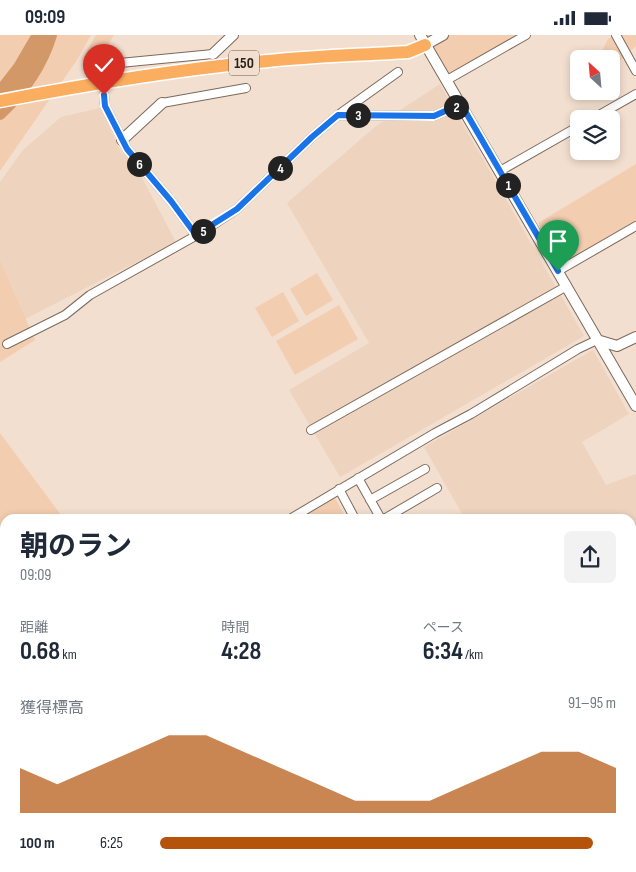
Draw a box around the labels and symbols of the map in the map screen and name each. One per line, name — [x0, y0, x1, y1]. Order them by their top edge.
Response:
pin — [83, 44, 125, 95]
road number: 150 — [229, 50, 259, 75]
north arrow — [570, 50, 620, 100]
pin: 2 — [444, 95, 468, 119]
pin: 3 — [346, 103, 370, 127]
pin: 6 — [126, 151, 152, 177]
pin: 4 — [268, 155, 292, 181]
pin: 1 — [496, 173, 520, 197]
pin: 5 — [190, 219, 216, 243]
pin — [537, 220, 579, 271]

